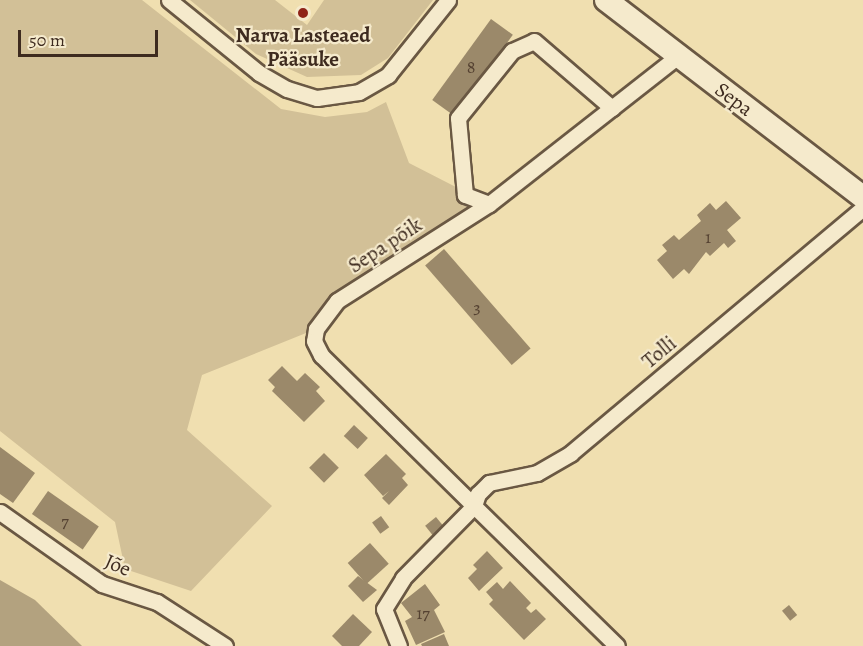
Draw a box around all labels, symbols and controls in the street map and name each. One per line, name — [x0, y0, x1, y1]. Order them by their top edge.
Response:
marker: Narva Lasteaed Pääsuke — [296, 6, 310, 20]
scale bar — [21, 18, 160, 56]
place label: Narva Lasteaed Pääsuke — [236, 22, 370, 72]
text: 50 m — [29, 28, 65, 52]
house number: 8 — [467, 56, 475, 78]
street label: Sepa — [710, 77, 758, 121]
street label: Sepa põik — [343, 212, 427, 278]
house number: 1 — [705, 226, 711, 248]
house number: 3 — [473, 296, 481, 318]
street label: Tolli — [637, 331, 681, 373]
house number: 7 — [61, 510, 69, 532]
street label: Jõe — [101, 548, 135, 582]
house number: 17 — [416, 602, 430, 624]

